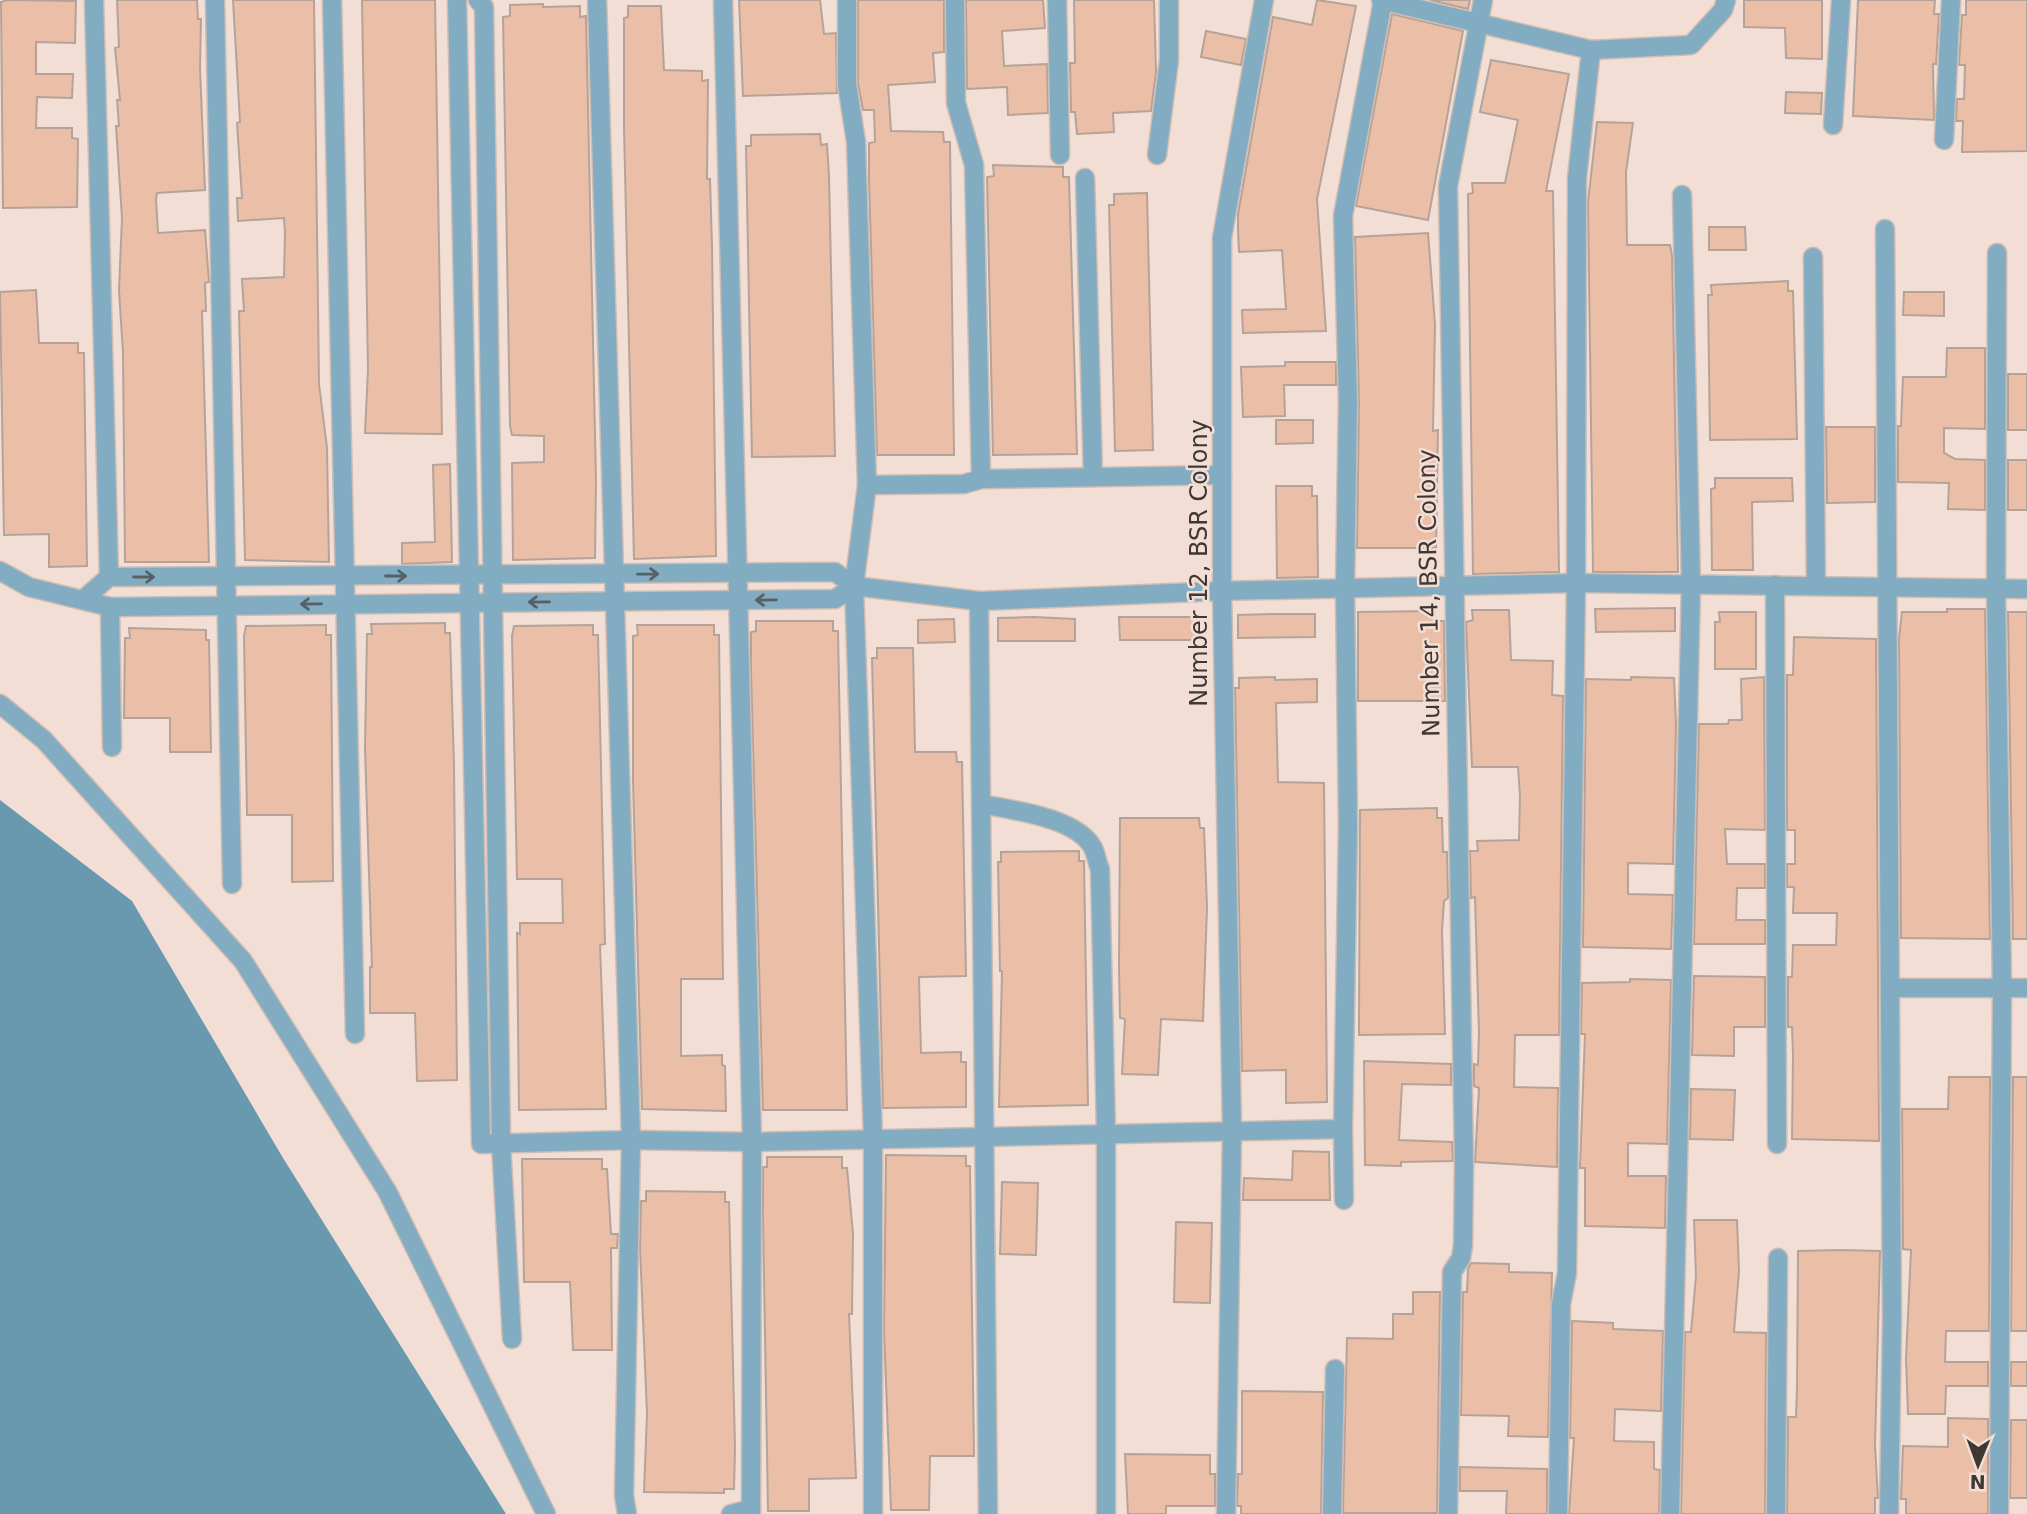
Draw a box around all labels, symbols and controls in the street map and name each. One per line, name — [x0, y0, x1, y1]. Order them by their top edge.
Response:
street label: Number 12, BSR Colony — [1185, 419, 1213, 707]
street label: Number 14, BSR Colony — [1412, 449, 1446, 737]
one-way arrow — [636, 567, 659, 580]
one-way arrow — [384, 569, 407, 583]
one-way arrow — [132, 570, 155, 584]
one-way arrow — [755, 594, 778, 607]
one-way arrow — [528, 595, 551, 608]
one-way arrow — [300, 597, 323, 611]
north arrow — [1943, 1430, 2013, 1500]
text: N — [1970, 1471, 1986, 1493]

